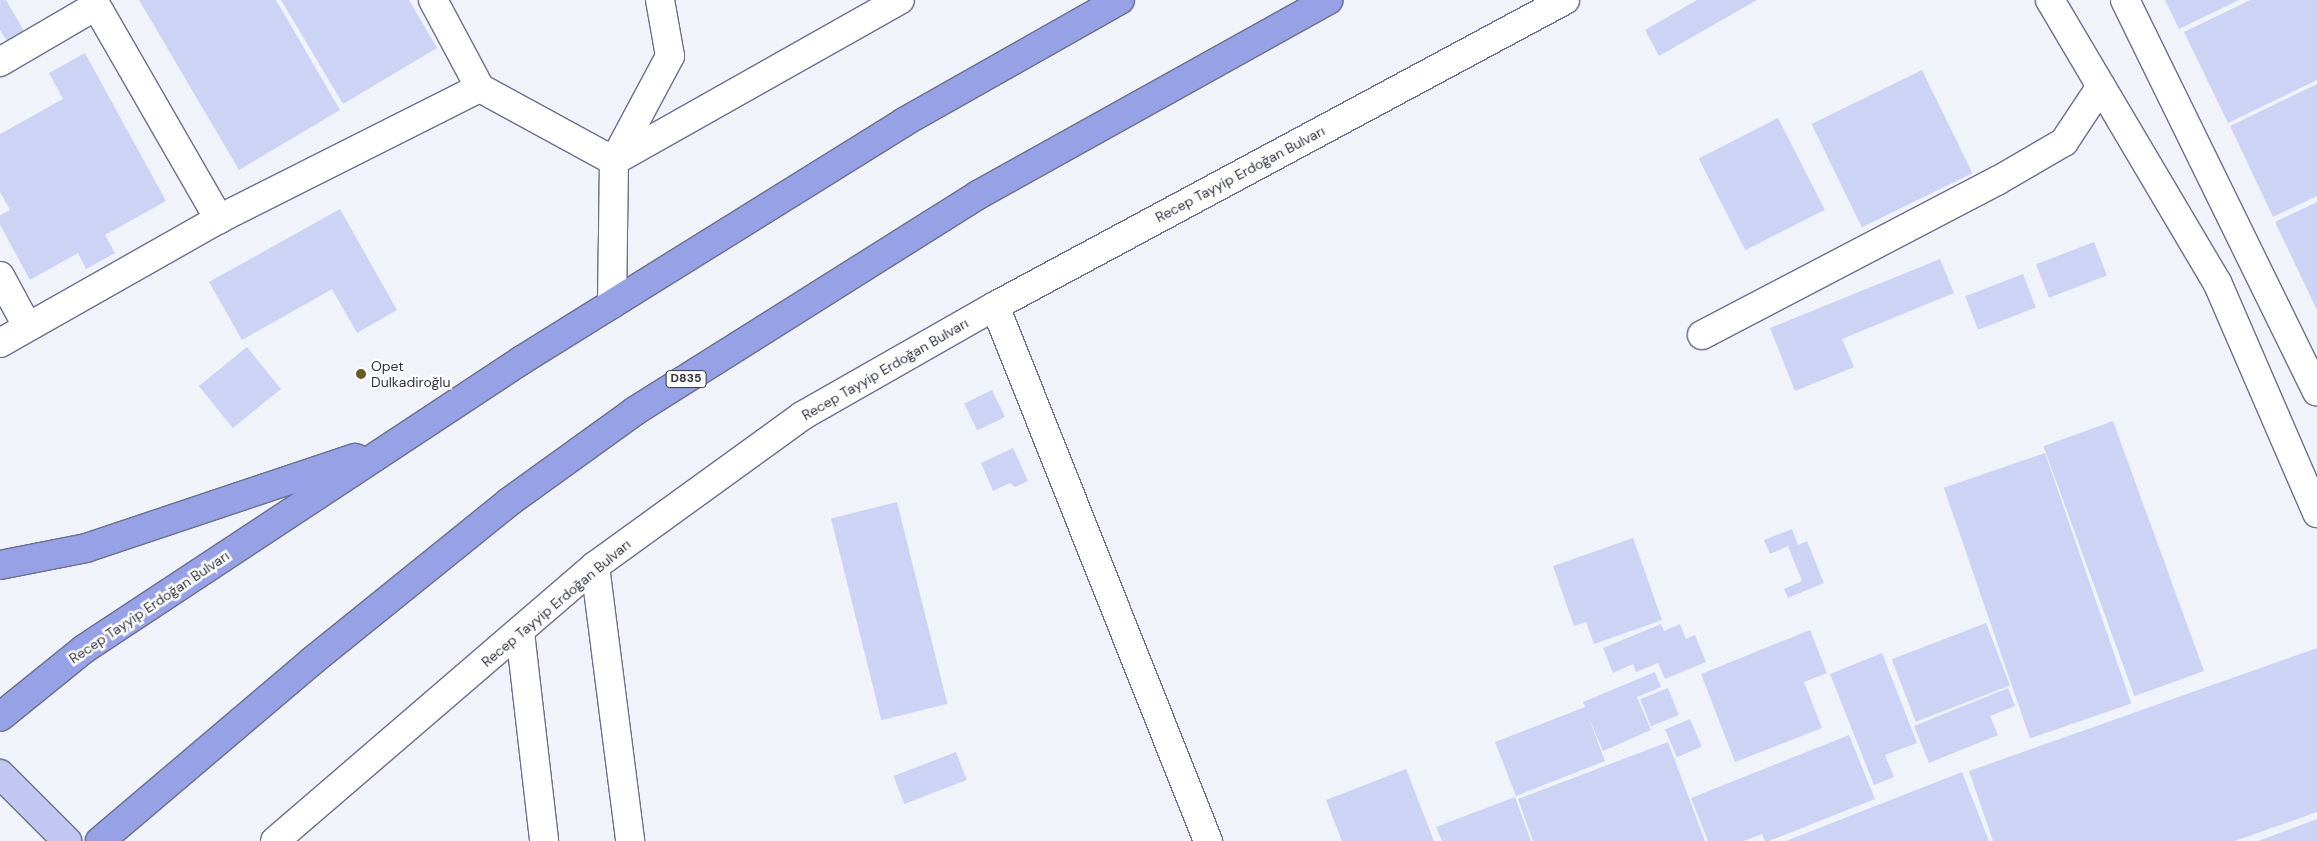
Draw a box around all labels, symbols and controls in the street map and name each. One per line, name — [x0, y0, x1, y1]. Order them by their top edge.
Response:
street label: Recep Tayyip Erdoğan Bulvarı — [1153, 122, 1327, 226]
street label: Recep Tayyip Erdoğan Bulvarı — [799, 314, 971, 424]
place label: Opet Dulkadiroğlu — [371, 358, 450, 391]
marker: Opet Dulkadiroğlu — [355, 368, 367, 380]
road number: D835 — [665, 369, 707, 388]
street label: Recep Tayyip Erdoğan Bulvarı — [478, 536, 634, 670]
street label: Recep Tayyip Erdoğan Bulvarı — [66, 547, 232, 667]

